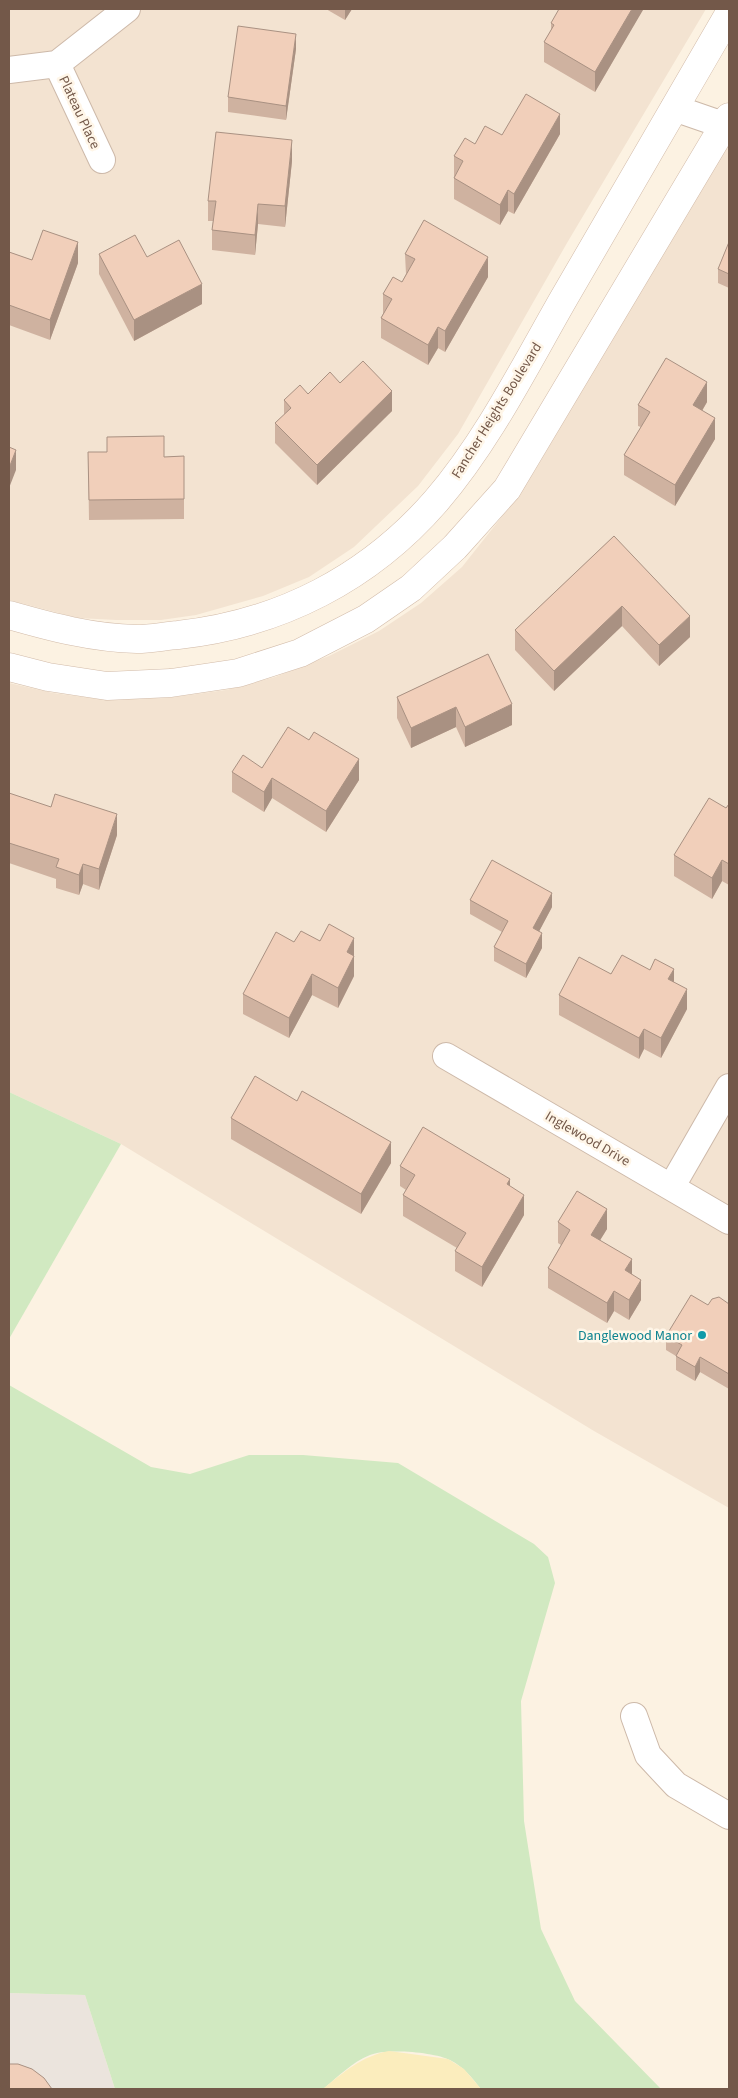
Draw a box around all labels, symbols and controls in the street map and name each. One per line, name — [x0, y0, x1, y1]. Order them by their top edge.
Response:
street label: Plateau Place — [53, 73, 105, 152]
street label: Fancher Heights Boulevard — [447, 339, 547, 482]
street label: Inglewood Drive — [541, 1106, 634, 1171]
place label: Danglewood Manor — [578, 1326, 692, 1346]
marker: Danglewood Manor — [696, 1329, 708, 1341]

